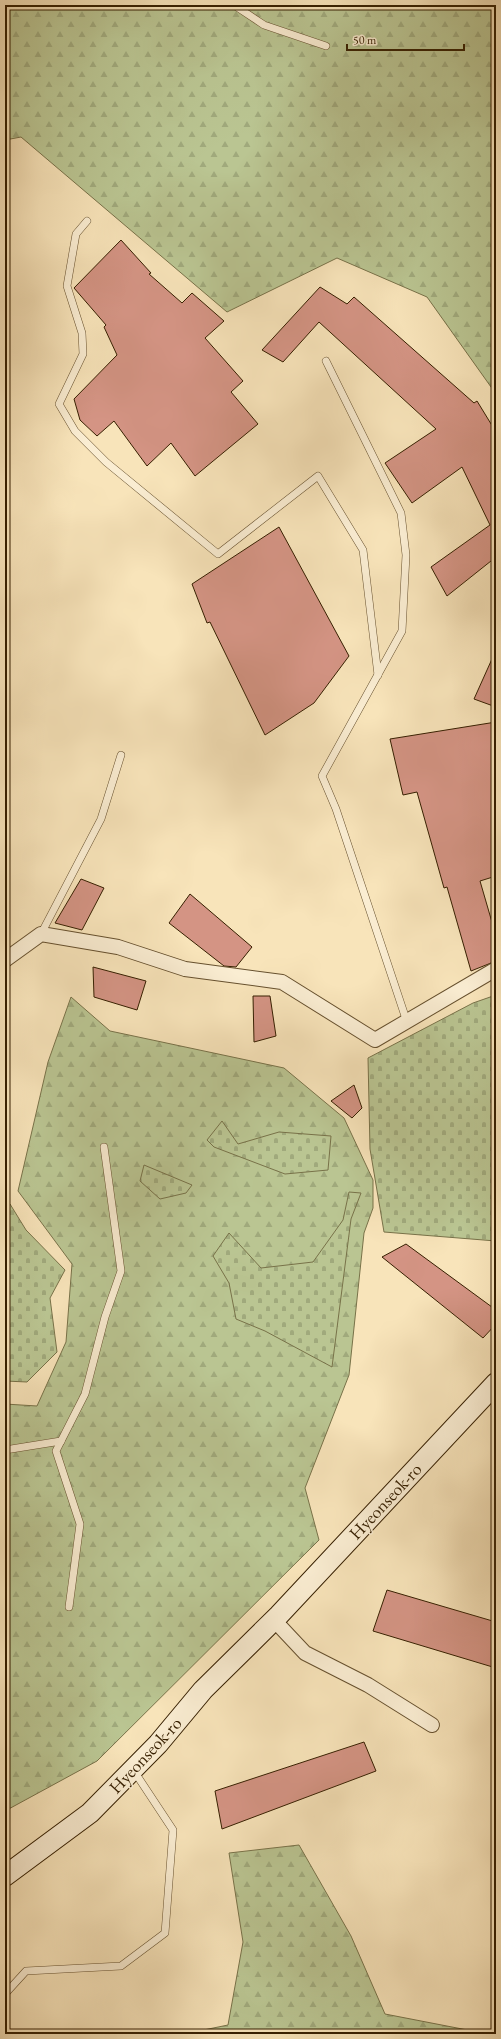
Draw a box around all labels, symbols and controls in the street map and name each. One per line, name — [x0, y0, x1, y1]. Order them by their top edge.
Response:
scale bar — [347, 26, 464, 52]
text: 50 m — [353, 32, 377, 48]
street label: Hyeonseok-ro — [344, 1458, 426, 1544]
street label: Hyeonseok-ro — [104, 1712, 186, 1798]

